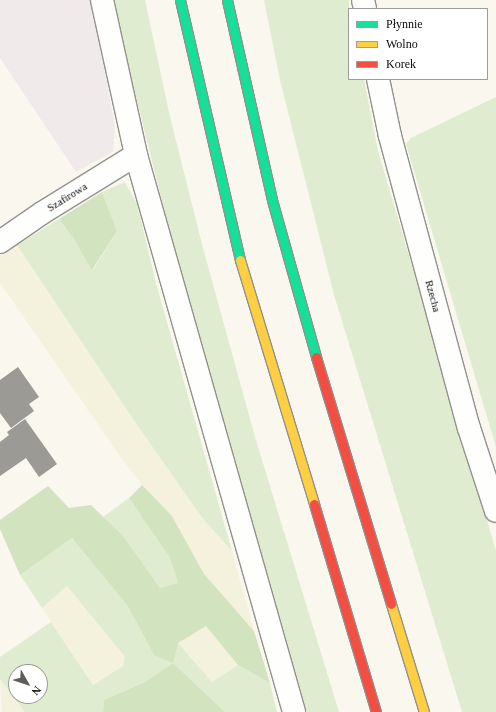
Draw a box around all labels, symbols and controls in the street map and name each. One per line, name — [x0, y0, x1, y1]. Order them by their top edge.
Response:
legend — [348, 8, 488, 80]
text: Płynnie — [386, 17, 423, 31]
text: Wolno — [386, 37, 418, 51]
text: Korek — [386, 57, 416, 71]
street label: Szafirowa — [45, 180, 89, 214]
street label: Rzecha — [422, 279, 444, 313]
north arrow — [8, 664, 48, 704]
text: N — [29, 684, 44, 698]

